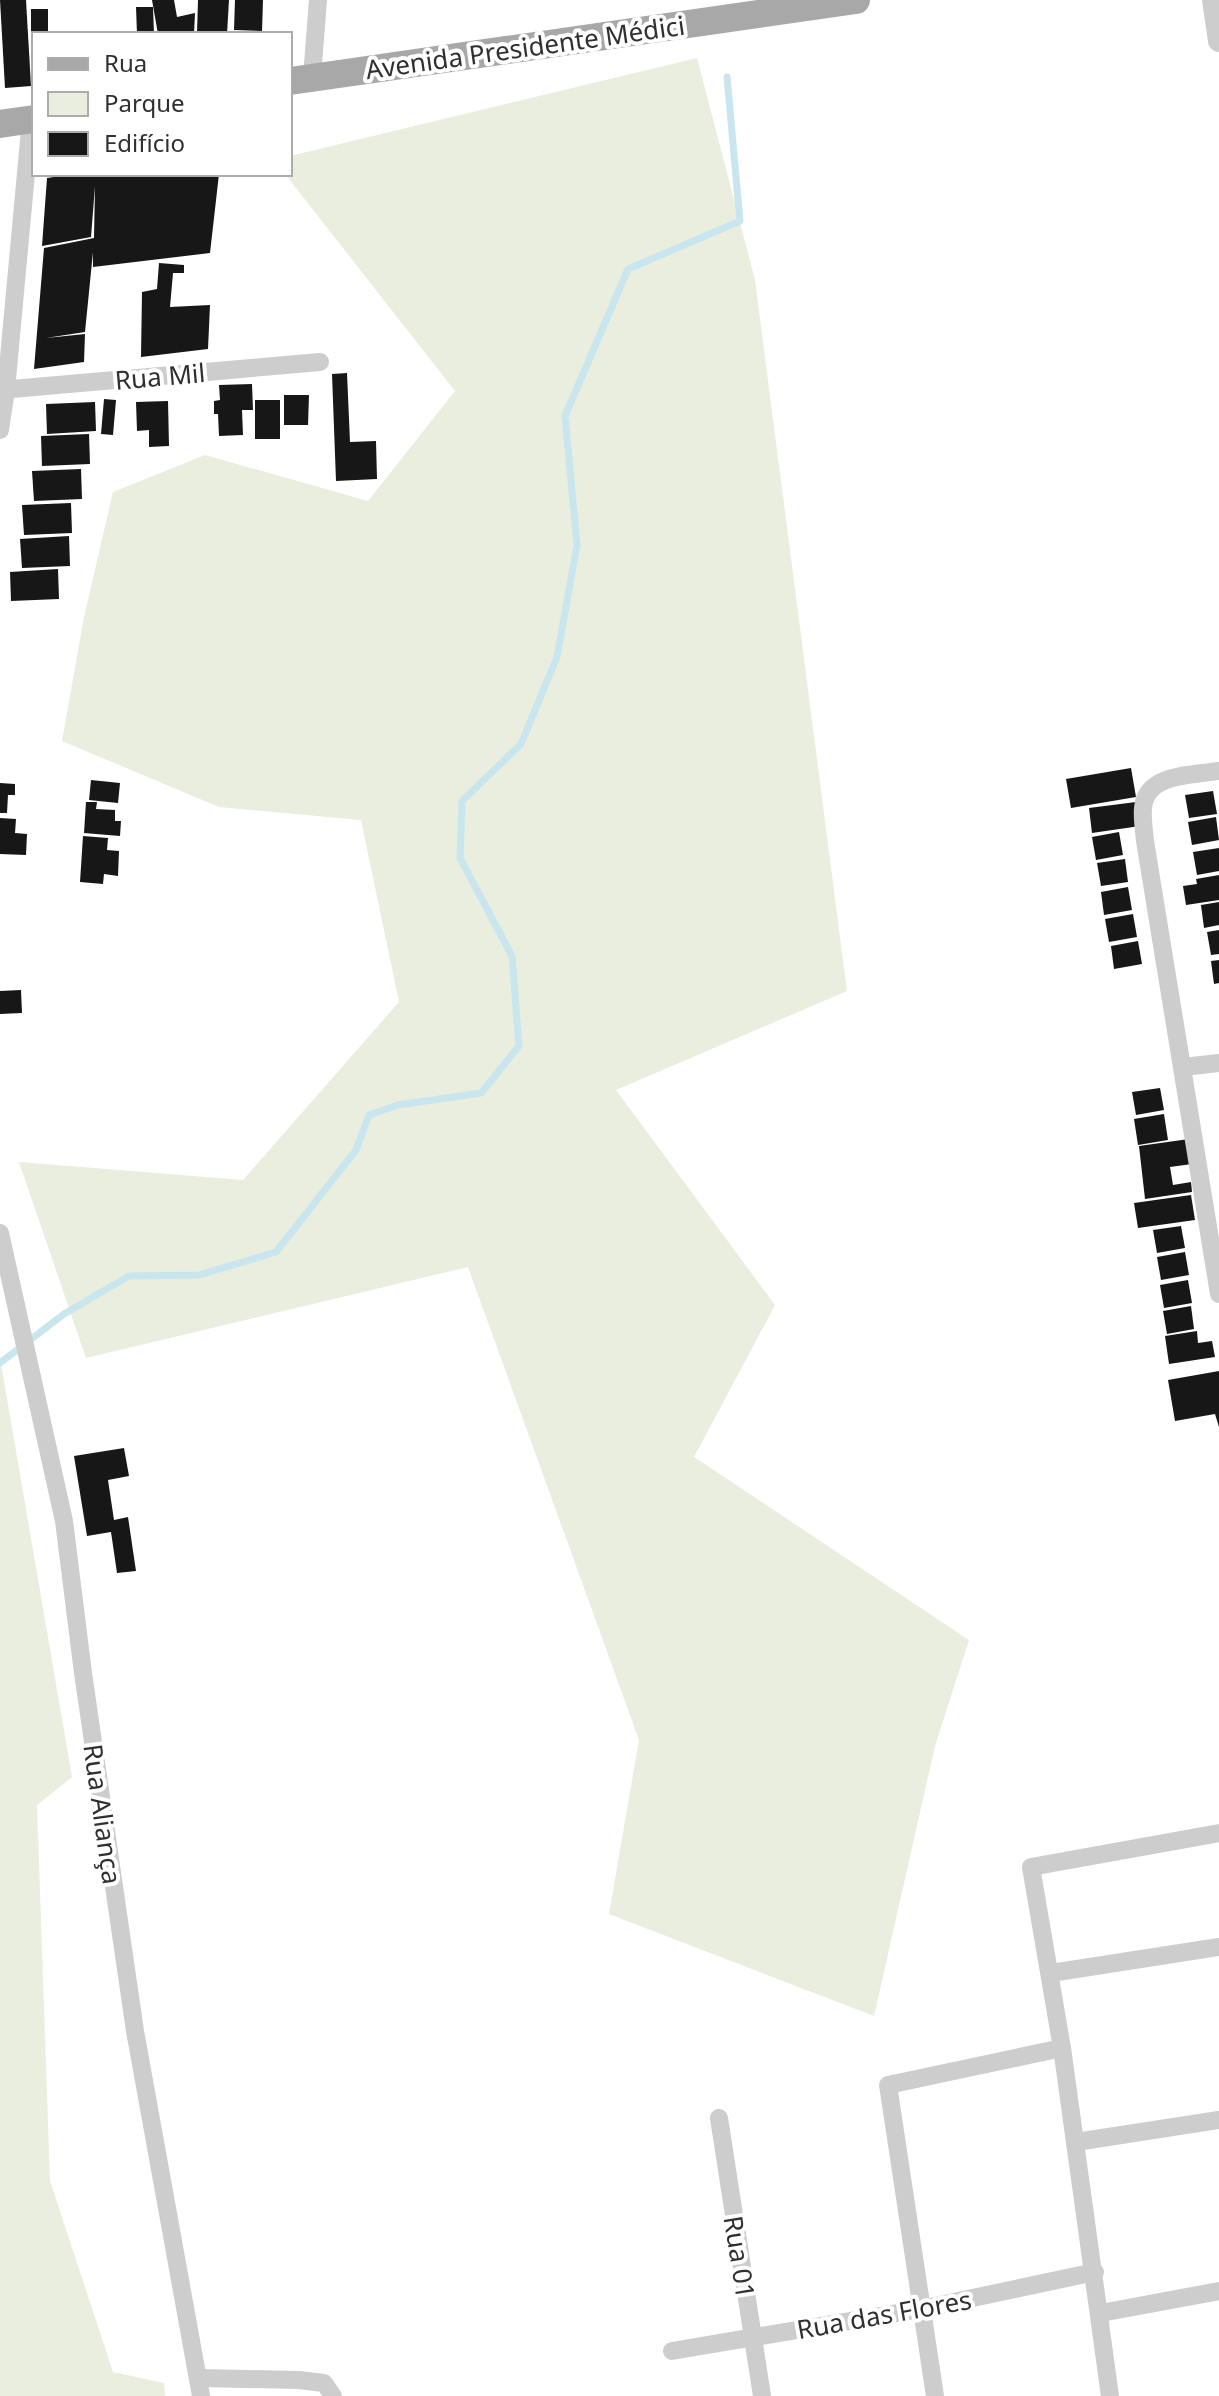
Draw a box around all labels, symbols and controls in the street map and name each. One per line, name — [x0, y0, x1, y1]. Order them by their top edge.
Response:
street label: Avenida Presidente Médici — [363, 7, 687, 87]
legend — [32, 32, 292, 176]
text: Rua — [104, 46, 147, 79]
text: Parque — [104, 86, 185, 119]
text: Edifício — [104, 126, 185, 159]
street label: Rua Mil — [113, 354, 207, 398]
street label: Rua Aliança — [75, 1742, 131, 1886]
street label: Rua 01 — [716, 2213, 764, 2301]
street label: Rua das Flores — [794, 2281, 974, 2347]

